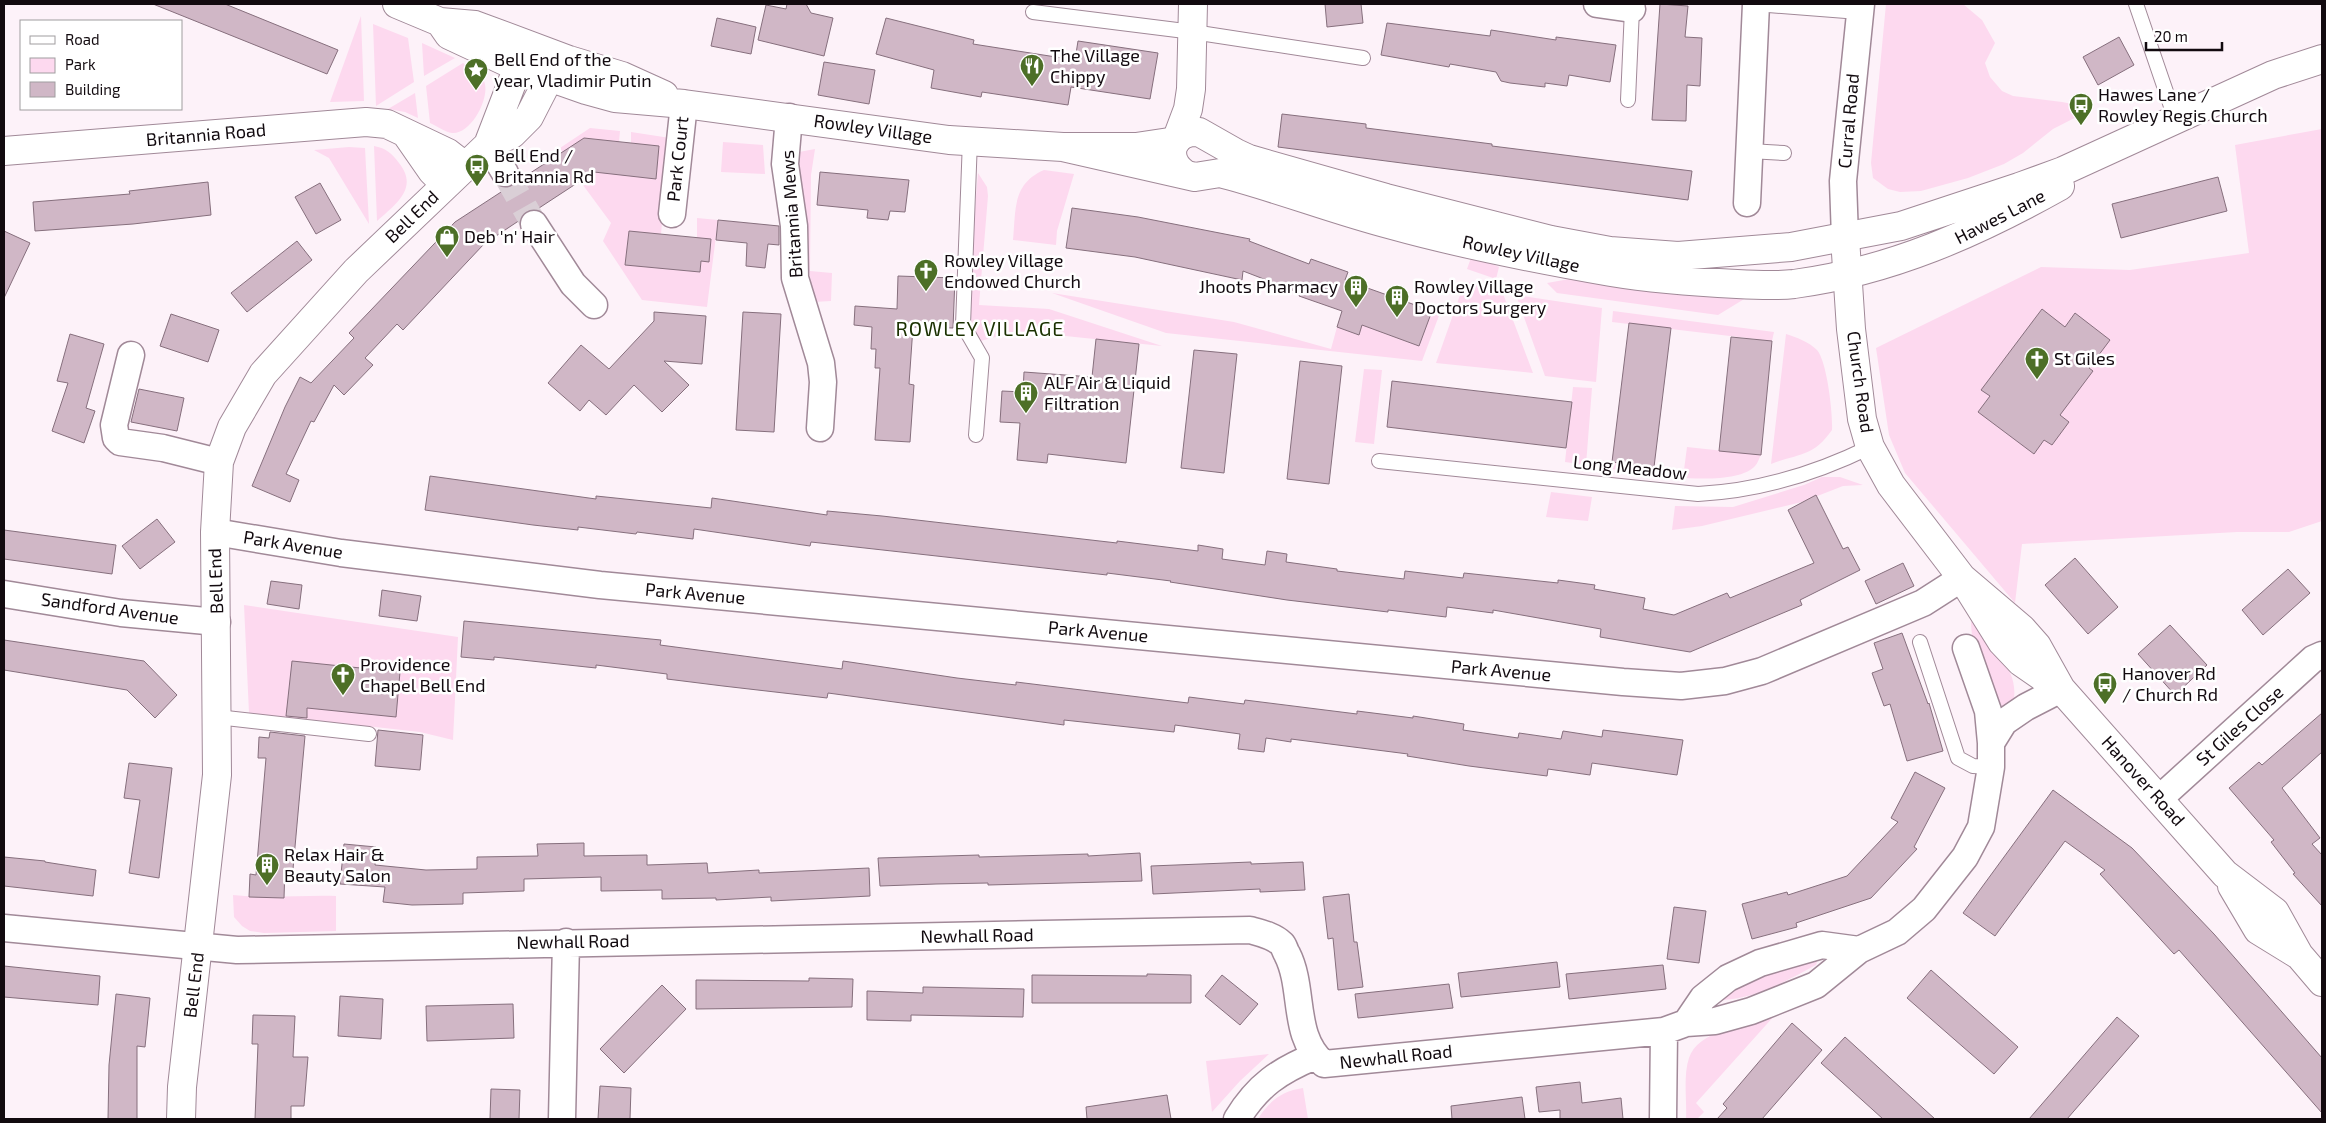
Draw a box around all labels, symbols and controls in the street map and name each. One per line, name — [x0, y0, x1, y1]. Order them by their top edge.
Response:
legend — [20, 20, 182, 110]
scale bar — [2146, 20, 2222, 52]
text: 20 m — [2154, 27, 2188, 45]
text: Road — [65, 30, 100, 48]
place label: The Village Chippy — [1050, 44, 1140, 87]
place label: Bell End of the year, Vladimir Putin — [494, 48, 652, 91]
restaurant icon: The Village Chippy — [1019, 53, 1045, 87]
text: Park — [65, 55, 96, 73]
place icon: Bell End of the year, Vladimir Putin — [463, 57, 489, 91]
street label: Curral Road — [1833, 73, 1863, 169]
text: Building — [65, 80, 121, 98]
place label: Hawes Lane / Rowley Regis Church — [2098, 83, 2268, 126]
bus stop icon: Hawes Lane / Rowley Regis Church — [2068, 92, 2094, 126]
street label: Rowley Village — [813, 109, 934, 147]
street label: Park Court — [662, 115, 692, 203]
street label: Britannia Road — [145, 118, 267, 150]
place label: Bell End / Britannia Rd — [494, 144, 594, 187]
street label: Britannia Mews — [776, 149, 806, 279]
bus stop icon: Bell End / Britannia Rd — [464, 153, 490, 187]
street label: Hawes Lane — [1951, 184, 2049, 248]
street label: Bell End — [380, 185, 443, 247]
shop icon: Deb 'n' Hair — [434, 224, 460, 258]
place label: Deb 'n' Hair — [464, 225, 555, 247]
street label: Rowley Village — [1461, 230, 1582, 276]
place label: Rowley Village Endowed Church — [944, 249, 1081, 292]
church icon: Rowley Village Endowed Church — [913, 258, 939, 292]
building icon: Jhoots Pharmacy — [1343, 274, 1369, 308]
place label: Jhoots Pharmacy — [1199, 275, 1338, 297]
place label: Rowley Village Doctors Surgery — [1414, 275, 1547, 318]
building icon: Rowley Village Doctors Surgery — [1384, 284, 1410, 318]
district label: ROWLEY VILLAGE — [895, 316, 1065, 340]
street label: Church Road — [1843, 329, 1879, 434]
church icon: St Giles — [2024, 346, 2050, 380]
place label: St Giles — [2054, 347, 2115, 369]
place label: ALF Air & Liquid Filtration — [1044, 371, 1171, 414]
building icon: ALF Air & Liquid Filtration — [1013, 380, 1039, 414]
street label: Long Meadow — [1572, 450, 1688, 484]
street label: Park Avenue — [242, 525, 345, 563]
street label: Bell End — [203, 548, 227, 614]
street label: Park Avenue — [644, 578, 746, 608]
street label: Sandford Avenue — [40, 587, 180, 629]
street label: Park Avenue — [1047, 616, 1149, 646]
place label: Providence Chapel Bell End — [360, 653, 486, 696]
street label: Park Avenue — [1450, 655, 1552, 685]
church icon: Providence Chapel Bell End — [330, 662, 356, 696]
place label: Hanover Rd / Church Rd — [2122, 662, 2218, 705]
bus stop icon: Hanover Rd / Church Rd — [2092, 671, 2118, 705]
street label: St Giles Close — [2191, 680, 2287, 770]
street label: Hanover Road — [2097, 731, 2190, 830]
place label: Relax Hair & Beauty Salon — [284, 843, 391, 886]
building icon: Relax Hair & Beauty Salon — [254, 852, 280, 886]
street label: Newhall Road — [920, 923, 1034, 947]
street label: Newhall Road — [516, 929, 630, 953]
street label: Bell End — [178, 951, 208, 1019]
street label: Newhall Road — [1338, 1039, 1453, 1073]

